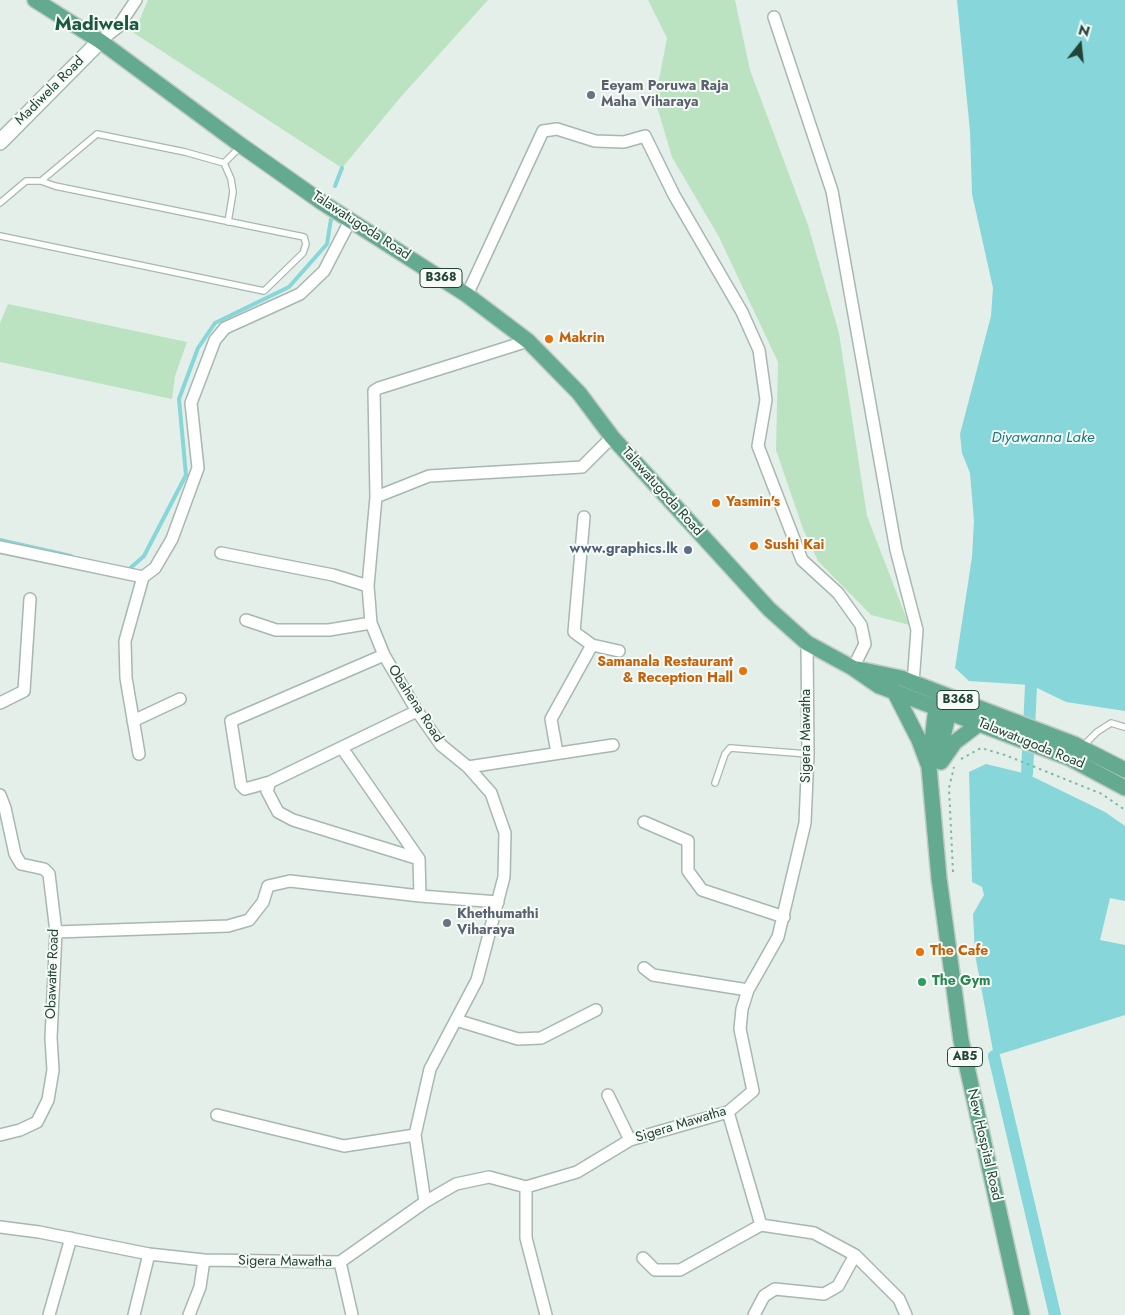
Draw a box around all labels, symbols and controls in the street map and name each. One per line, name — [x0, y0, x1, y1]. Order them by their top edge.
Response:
district label: Madiwela — [55, 14, 139, 36]
text: N — [1076, 19, 1092, 42]
north arrow — [1055, 20, 1105, 70]
street label: Madiwela Road — [12, 53, 88, 129]
place label: Eeyam Poruwa Raja Maha Viharaya — [601, 79, 728, 111]
marker: Eeyam Poruwa Raja Maha Viharaya — [585, 89, 597, 101]
street label: Talawatugoda Road — [309, 188, 413, 264]
road number: B368 — [420, 268, 462, 288]
place label: Makrin — [559, 331, 605, 347]
marker: Makrin — [543, 333, 555, 345]
water label: Diyawanna Lake — [991, 429, 1095, 447]
street label: Talawatugoda Road — [618, 444, 706, 540]
place label: Yasmin's — [726, 495, 780, 511]
marker: Yasmin's — [710, 497, 722, 509]
place label: Sushi Kai — [764, 538, 824, 554]
marker: Sushi Kai — [748, 540, 760, 552]
place label: www.graphics.lk — [570, 542, 678, 558]
marker: www.graphics.lk — [682, 544, 694, 556]
place label: Samanala Restaurant & Reception Hall — [597, 655, 733, 688]
street label: Obahena Road — [384, 662, 446, 746]
marker: Samanala Restaurant & Reception Hall — [737, 665, 749, 677]
street label: Sigera Mawatha — [799, 689, 815, 783]
road number: B368 — [937, 690, 979, 710]
street label: Talawatugoda Road — [975, 715, 1087, 773]
place label: Khethumathi Viharaya — [457, 907, 539, 940]
marker: Khethumathi Viharaya — [441, 917, 453, 929]
street label: Obawatte Road — [43, 929, 63, 1019]
place label: The Cafe — [930, 944, 988, 960]
marker: The Cafe — [914, 946, 926, 958]
place label: The Gym — [932, 974, 990, 990]
marker: The Gym — [916, 976, 928, 988]
road number: AB5 — [948, 1048, 982, 1066]
street label: New Hospital Road — [963, 1087, 1005, 1203]
street label: Sigera Mawatha — [634, 1103, 728, 1147]
street label: Sigera Mawatha — [238, 1253, 332, 1271]

